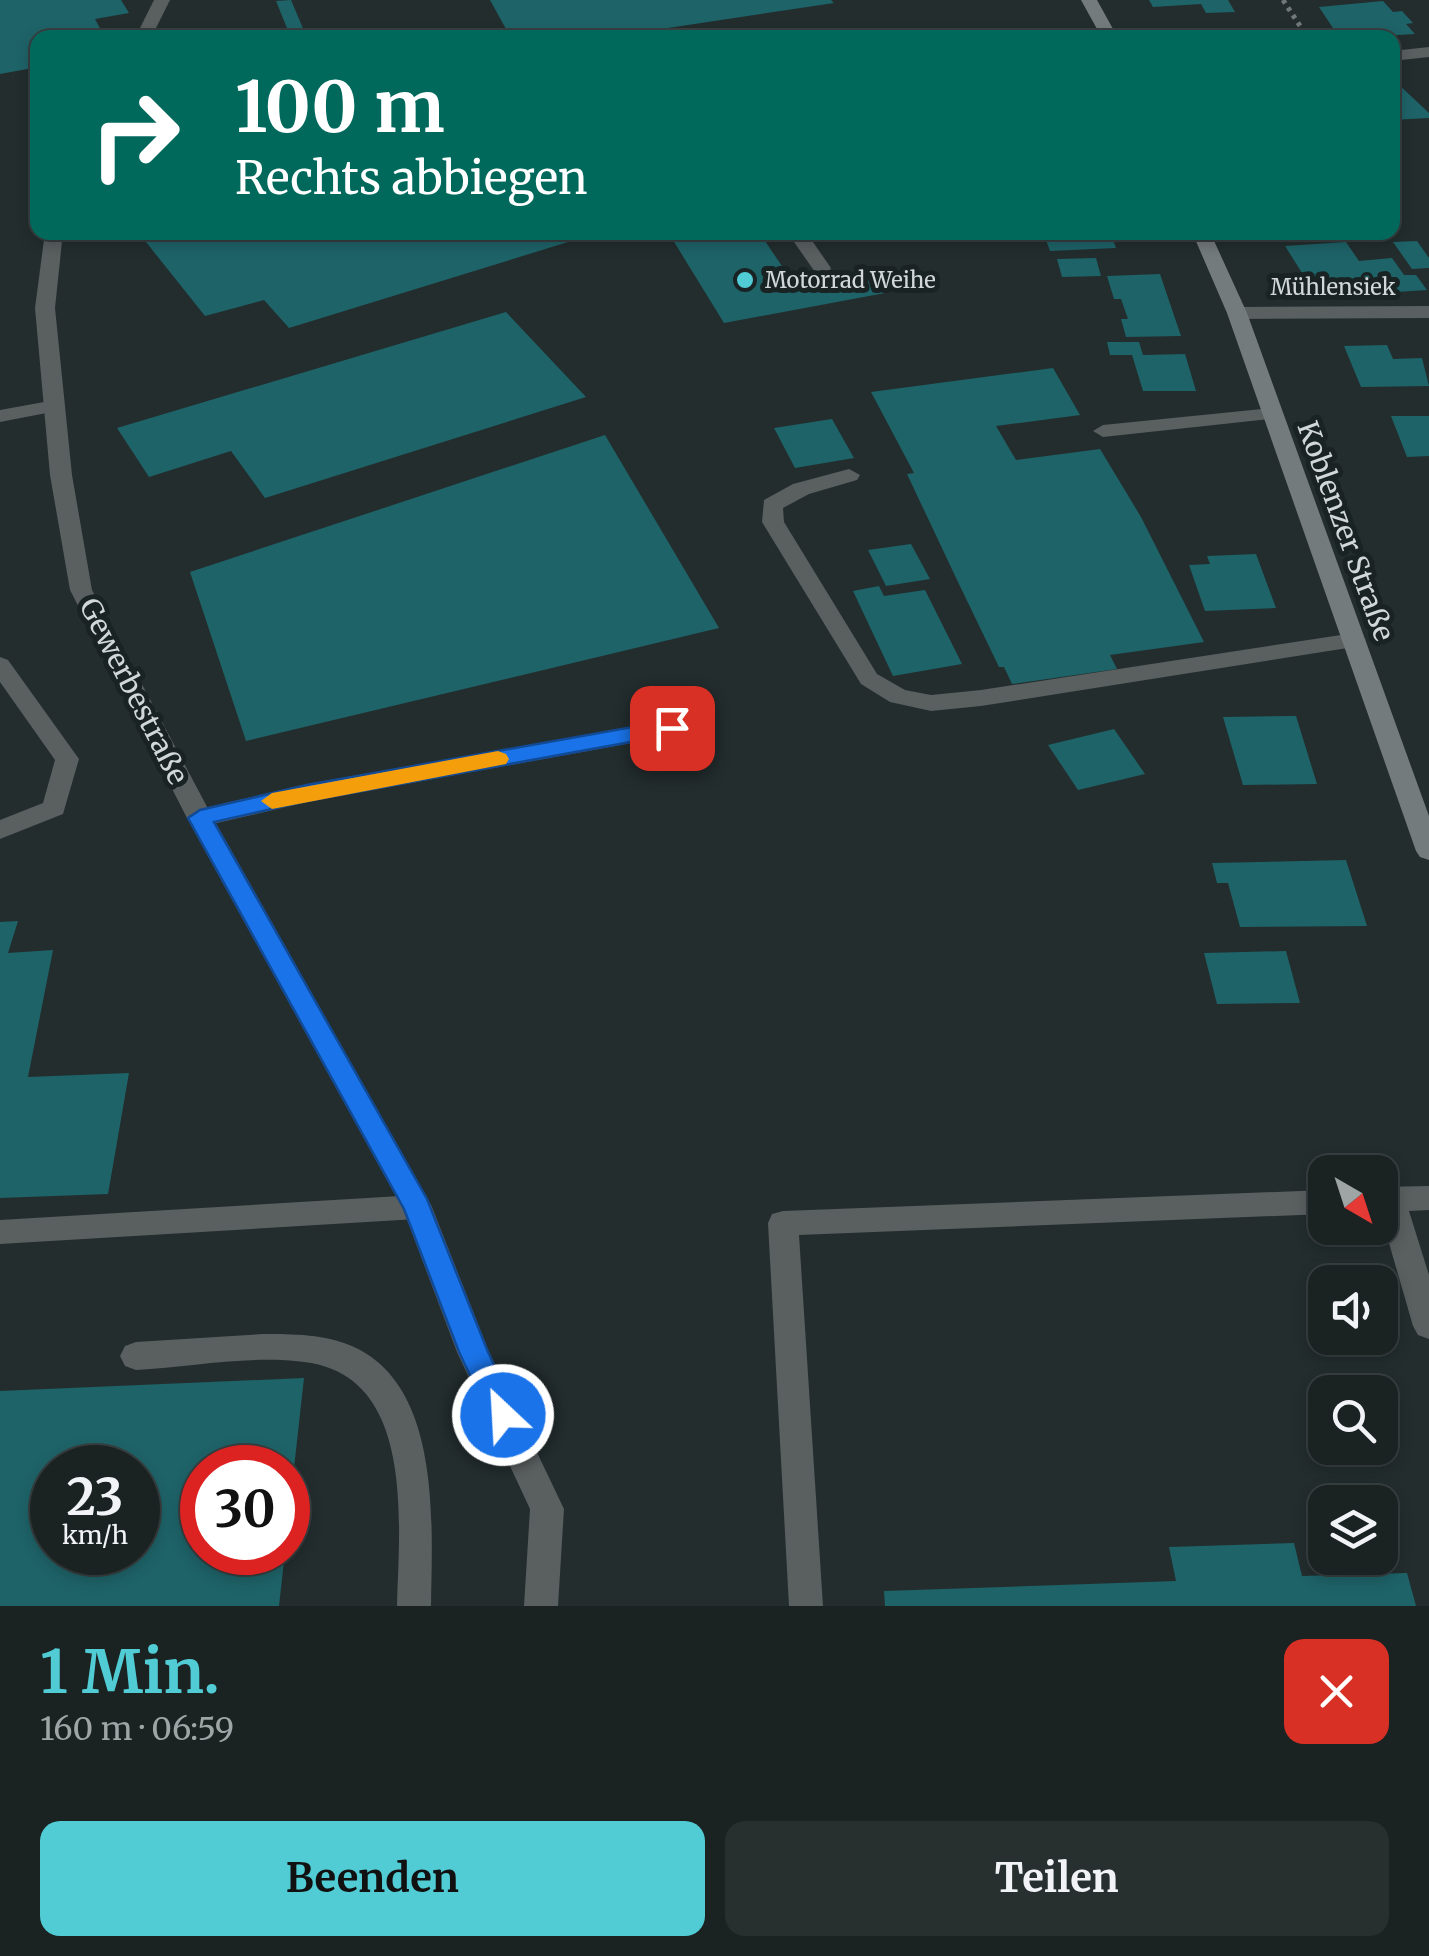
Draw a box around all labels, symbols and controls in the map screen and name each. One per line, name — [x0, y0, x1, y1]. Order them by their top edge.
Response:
text: 100 m — [235, 63, 445, 151]
icon: right — [70, 70, 200, 200]
text: Rechts abbiegen — [235, 150, 588, 206]
place label: Motorrad Weihe — [765, 266, 936, 294]
marker: Motorrad Weihe — [734, 269, 756, 291]
street label: Mühlensiek — [1270, 273, 1396, 301]
street label: Koblenzer Straße — [1290, 416, 1402, 646]
street label: Gewerbestraße — [72, 592, 196, 790]
pin — [630, 686, 715, 771]
icon: arrive — [645, 701, 700, 756]
north arrow — [1308, 1155, 1398, 1245]
map controls — [1308, 1155, 1398, 1575]
button: sound — [1308, 1265, 1398, 1355]
position arrow — [451, 1363, 555, 1467]
button: search — [1308, 1375, 1398, 1465]
speed limit sign: 30 — [180, 1445, 310, 1575]
text: 23 — [67, 1466, 123, 1529]
button: layers — [1308, 1485, 1398, 1575]
text: km/h — [62, 1519, 128, 1551]
text: 1 Min. — [40, 1634, 220, 1709]
button: close — [1284, 1639, 1389, 1744]
text: 160 m · 06:59 — [40, 1709, 234, 1749]
button: Beenden — [40, 1821, 705, 1936]
button: Teilen — [725, 1821, 1389, 1936]

